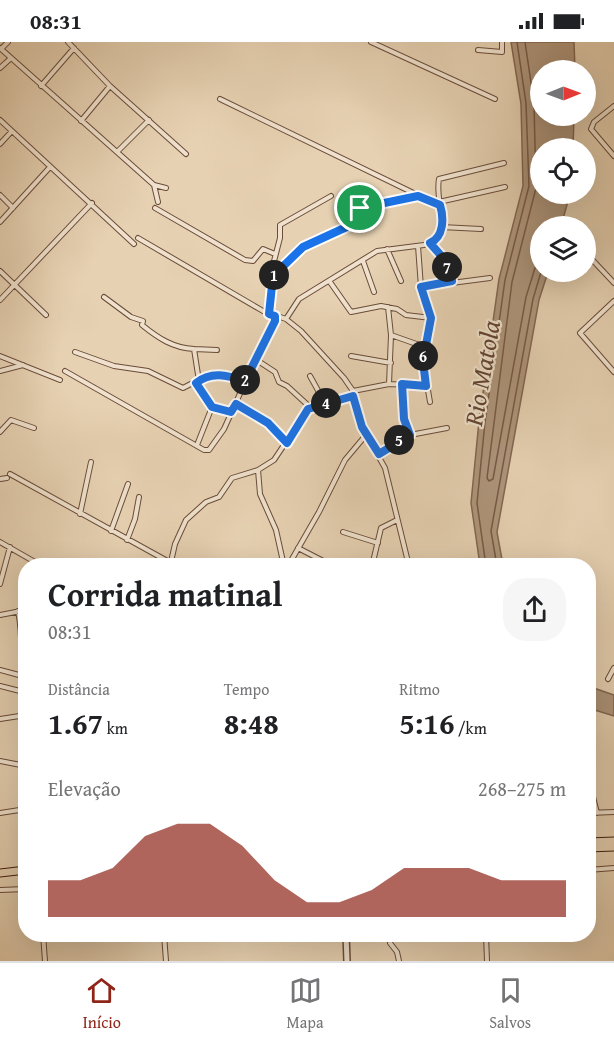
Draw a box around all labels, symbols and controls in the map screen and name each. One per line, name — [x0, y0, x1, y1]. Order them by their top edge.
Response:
text: 08:31 — [30, 5, 82, 37]
north arrow — [530, 60, 596, 126]
map controls — [530, 60, 596, 282]
button: locate — [530, 138, 596, 204]
pin — [334, 182, 385, 233]
icon: arrive — [343, 191, 376, 224]
button: layers — [530, 216, 596, 282]
pin: 7 — [432, 252, 462, 282]
text: 7 — [443, 255, 451, 279]
pin: 1 — [259, 260, 289, 290]
text: 1 — [270, 263, 278, 287]
water label: Rio Matola — [453, 317, 510, 430]
pin: 6 — [408, 341, 438, 371]
text: 6 — [419, 344, 427, 368]
pin: 2 — [230, 365, 260, 395]
text: 2 — [241, 368, 249, 392]
pin: 4 — [311, 388, 341, 418]
text: 4 — [322, 391, 330, 415]
pin: 5 — [384, 425, 414, 455]
text: 5 — [395, 428, 403, 452]
text: Corrida matinal — [48, 570, 282, 618]
button: share — [503, 578, 566, 641]
text: 08:31 — [48, 617, 91, 646]
text: Distância — [48, 677, 110, 701]
text: Tempo — [224, 677, 269, 701]
text: Ritmo — [399, 677, 440, 701]
text: 1.67 — [48, 701, 103, 745]
text: 8:48 — [224, 701, 279, 745]
text: 5:16 — [399, 701, 454, 745]
text: km — [103, 716, 128, 740]
text: /km — [454, 716, 487, 740]
text: Elevação — [48, 774, 121, 803]
text: 268–275 m — [478, 774, 566, 803]
tab: Início — [83, 974, 121, 1034]
tab: Mapa — [287, 974, 323, 1034]
tab: Salvos — [489, 974, 531, 1034]

